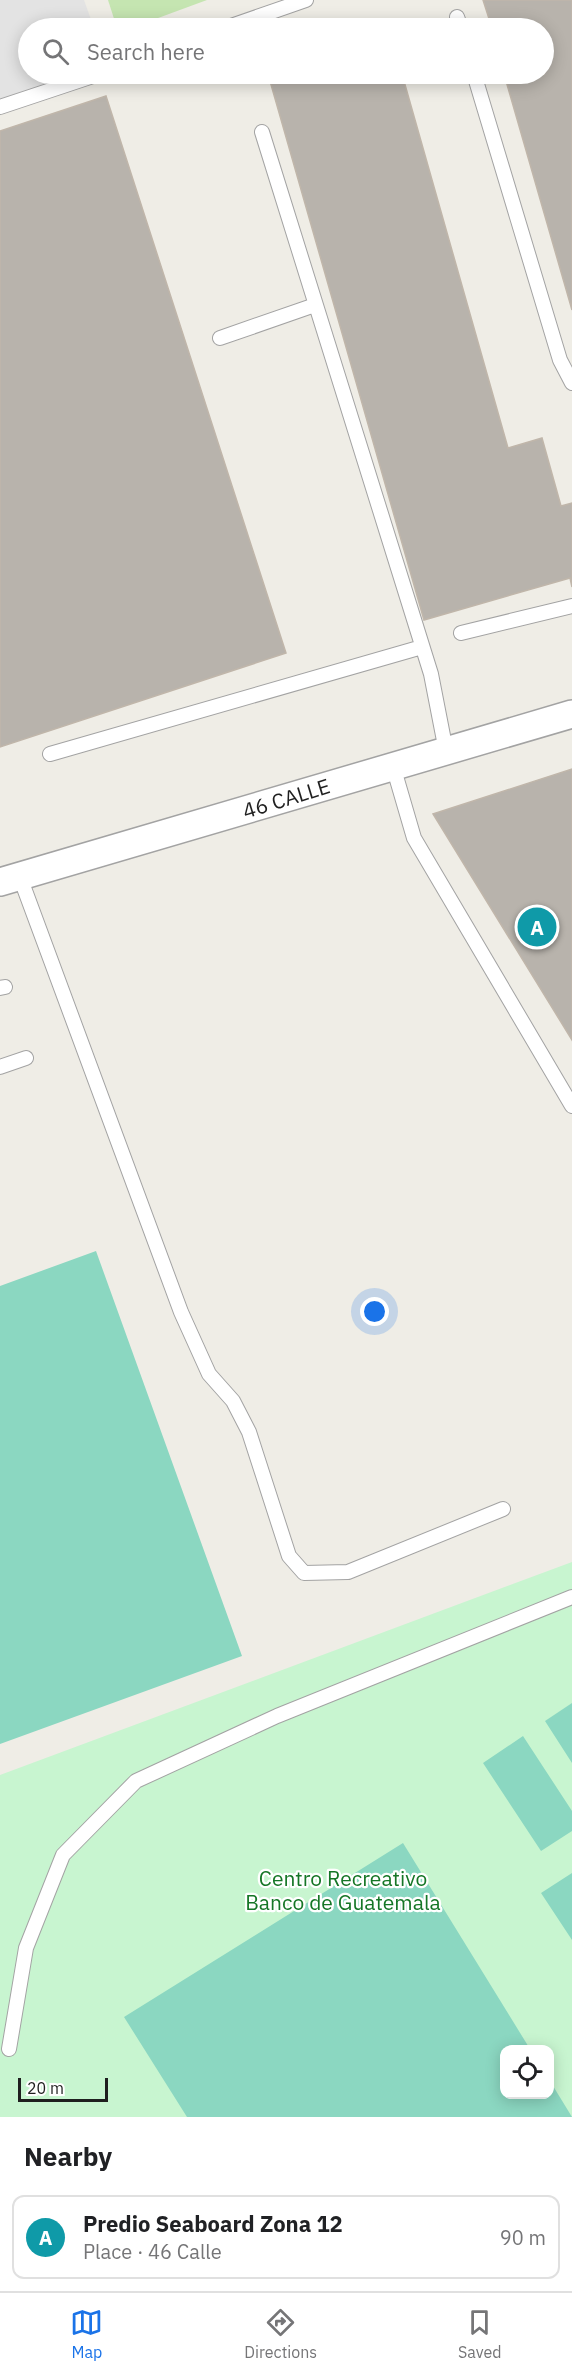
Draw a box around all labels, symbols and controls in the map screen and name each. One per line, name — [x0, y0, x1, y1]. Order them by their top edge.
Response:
search box — [18, 18, 554, 84]
icon: search — [39, 35, 72, 68]
text: Search here — [87, 37, 205, 66]
street label: 46 CALLE — [239, 771, 333, 825]
pin: A — [518, 904, 556, 950]
your location — [360, 1297, 389, 1326]
park label: Centro Recreativo Banco de Guatemala — [245, 1864, 441, 1916]
map controls — [500, 2045, 554, 2099]
button: locate — [500, 2045, 554, 2099]
scale bar — [18, 2075, 108, 2102]
text: 20 m — [27, 2078, 64, 2098]
text: Nearby — [24, 2139, 112, 2173]
text: Predio Seaboard Zona 12 — [83, 2209, 343, 2238]
text: A — [39, 2224, 52, 2251]
text: 90 m — [500, 2224, 546, 2251]
text: Place · 46 Calle — [83, 2238, 222, 2265]
tab: Map — [70, 2306, 103, 2362]
tab: Directions — [244, 2306, 317, 2362]
tab: Saved — [458, 2306, 502, 2362]

